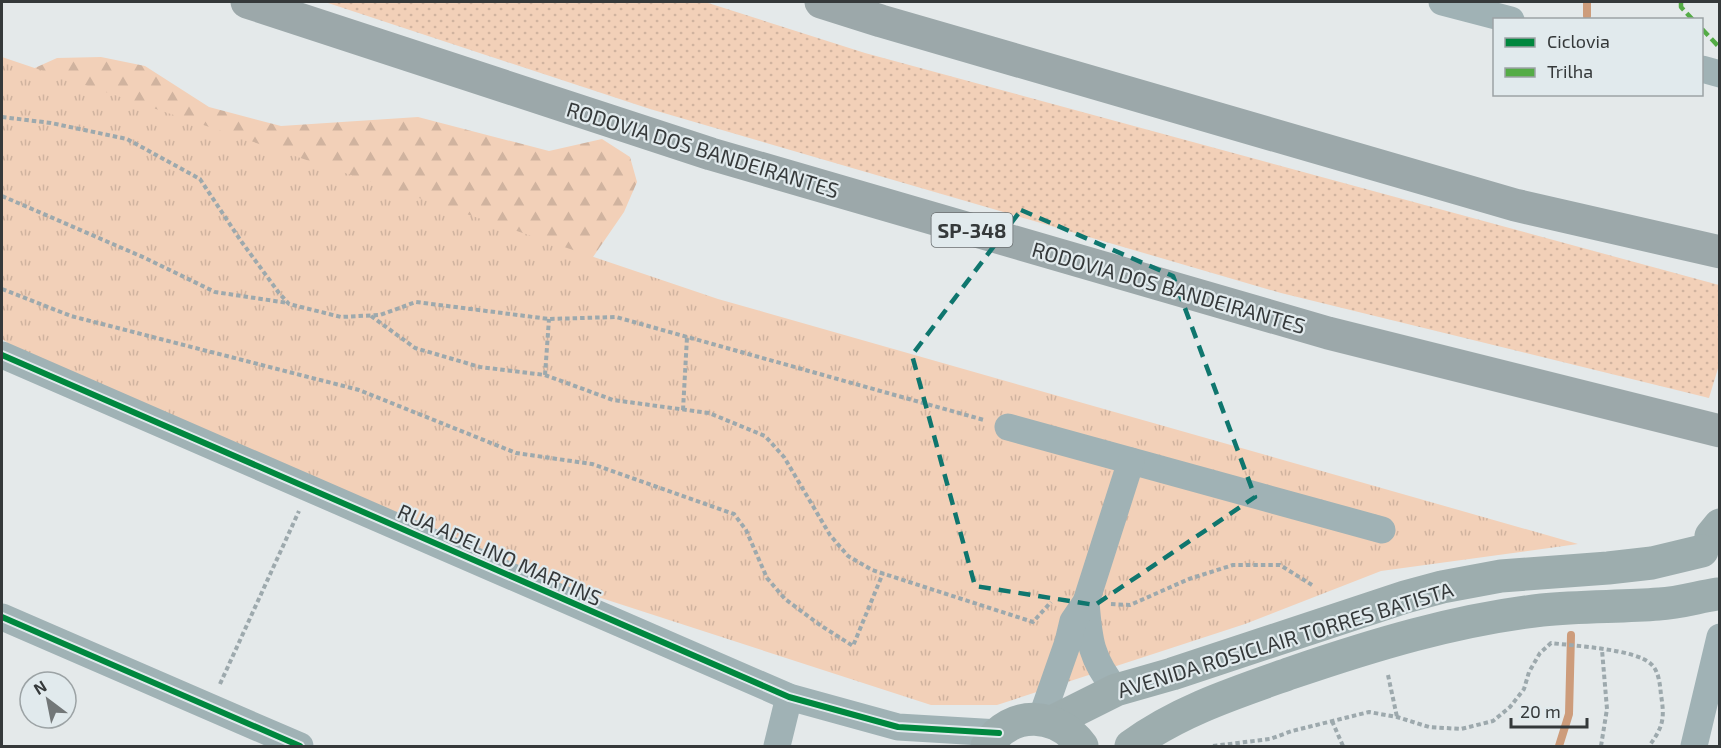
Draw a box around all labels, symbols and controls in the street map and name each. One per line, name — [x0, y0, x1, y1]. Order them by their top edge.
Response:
legend — [1493, 18, 1703, 96]
text: Ciclovia — [1547, 30, 1610, 52]
text: Trilha — [1547, 60, 1593, 82]
street label: RODOVIA DOS BANDEIRANTES — [564, 96, 842, 202]
road number: SP-348 — [932, 213, 1012, 247]
street label: RODOVIA DOS BANDEIRANTES — [1029, 236, 1309, 338]
street label: RUA ADELINO MARTINS — [394, 498, 606, 610]
street label: AVENIDA ROSICLAIR TORRES BATISTA — [1114, 576, 1456, 702]
north arrow — [18, 670, 78, 730]
text: N — [30, 676, 50, 698]
scale bar — [1511, 691, 1588, 729]
text: 20 m — [1520, 700, 1561, 722]

